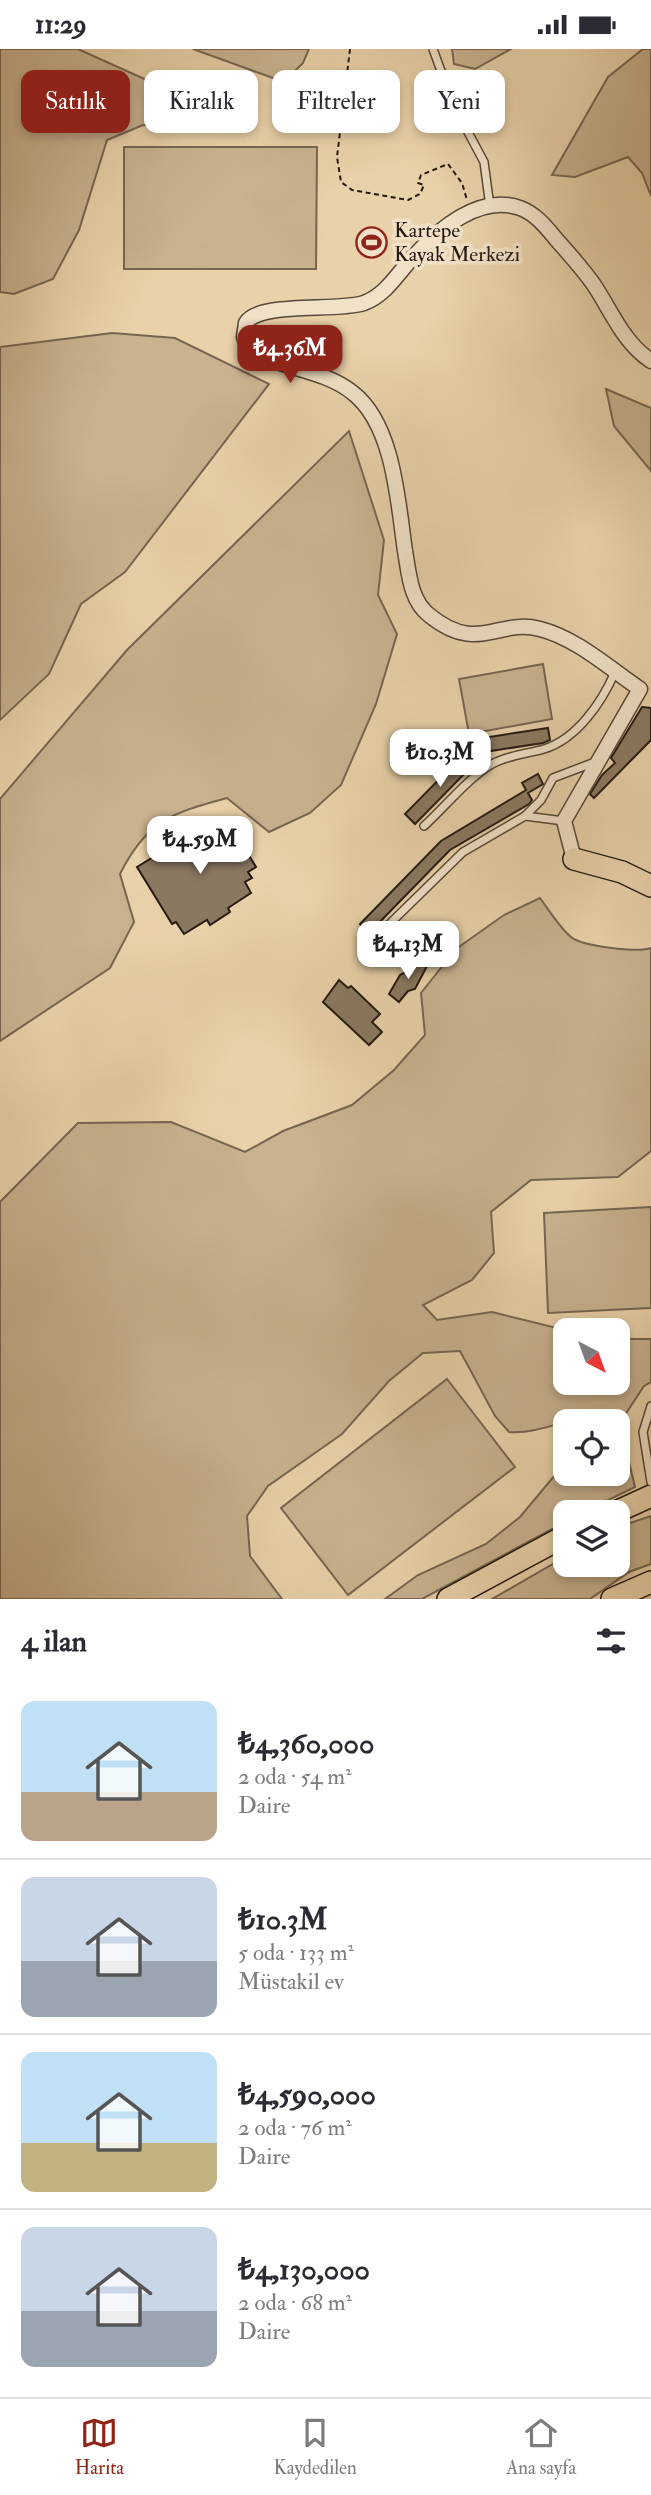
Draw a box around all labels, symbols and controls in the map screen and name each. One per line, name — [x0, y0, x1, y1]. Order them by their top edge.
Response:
text: 11:29 — [35, 9, 87, 41]
chip: Satılık — [21, 70, 130, 133]
chip: Kiralık — [144, 70, 258, 133]
chip: Filtreler — [272, 70, 400, 133]
chip: Yeni — [414, 70, 505, 133]
place label: Kartepe Kayak Merkezi — [394, 217, 521, 268]
sports icon: Kartepe Kayak Merkezi — [354, 225, 388, 259]
pin: ₺4.36M — [233, 325, 347, 385]
text: ₺4.36M — [253, 333, 327, 362]
pin: ₺10.3M — [383, 729, 497, 789]
text: ₺10.3M — [406, 737, 474, 766]
pin: ₺4.59M — [143, 817, 257, 876]
text: ₺4.59M — [163, 824, 237, 853]
pin: ₺4.13M — [351, 921, 465, 981]
text: ₺4.13M — [373, 929, 443, 958]
north arrow — [553, 1318, 630, 1395]
map controls — [553, 1318, 630, 1577]
button: locate — [553, 1409, 630, 1486]
button: layers — [553, 1500, 630, 1577]
icon: filters — [592, 1622, 630, 1660]
text: 4 ilan — [21, 1623, 87, 1660]
text: ₺4,360,000 — [238, 1725, 374, 1762]
icon: home — [77, 1729, 161, 1813]
text: 2 oda · 54 m² — [238, 1762, 352, 1791]
text: Daire — [238, 1791, 290, 1820]
text: ₺10.3M — [238, 1901, 327, 1938]
icon: home — [77, 1905, 161, 1989]
text: 5 oda · 133 m² — [238, 1938, 354, 1967]
text: Müstakil ev — [238, 1967, 344, 1996]
text: ₺4,590,000 — [238, 2076, 376, 2113]
icon: home — [77, 2080, 161, 2164]
text: 2 oda · 76 m² — [238, 2113, 352, 2142]
text: Daire — [238, 2142, 290, 2171]
text: ₺4,130,000 — [238, 2251, 370, 2288]
icon: home — [77, 2255, 161, 2339]
text: 2 oda · 68 m² — [238, 2288, 352, 2317]
text: Daire — [238, 2317, 290, 2346]
tab: Harita — [75, 2414, 124, 2480]
tab: Kaydedilen — [274, 2414, 357, 2480]
tab: Ana sayfa — [506, 2414, 576, 2480]

